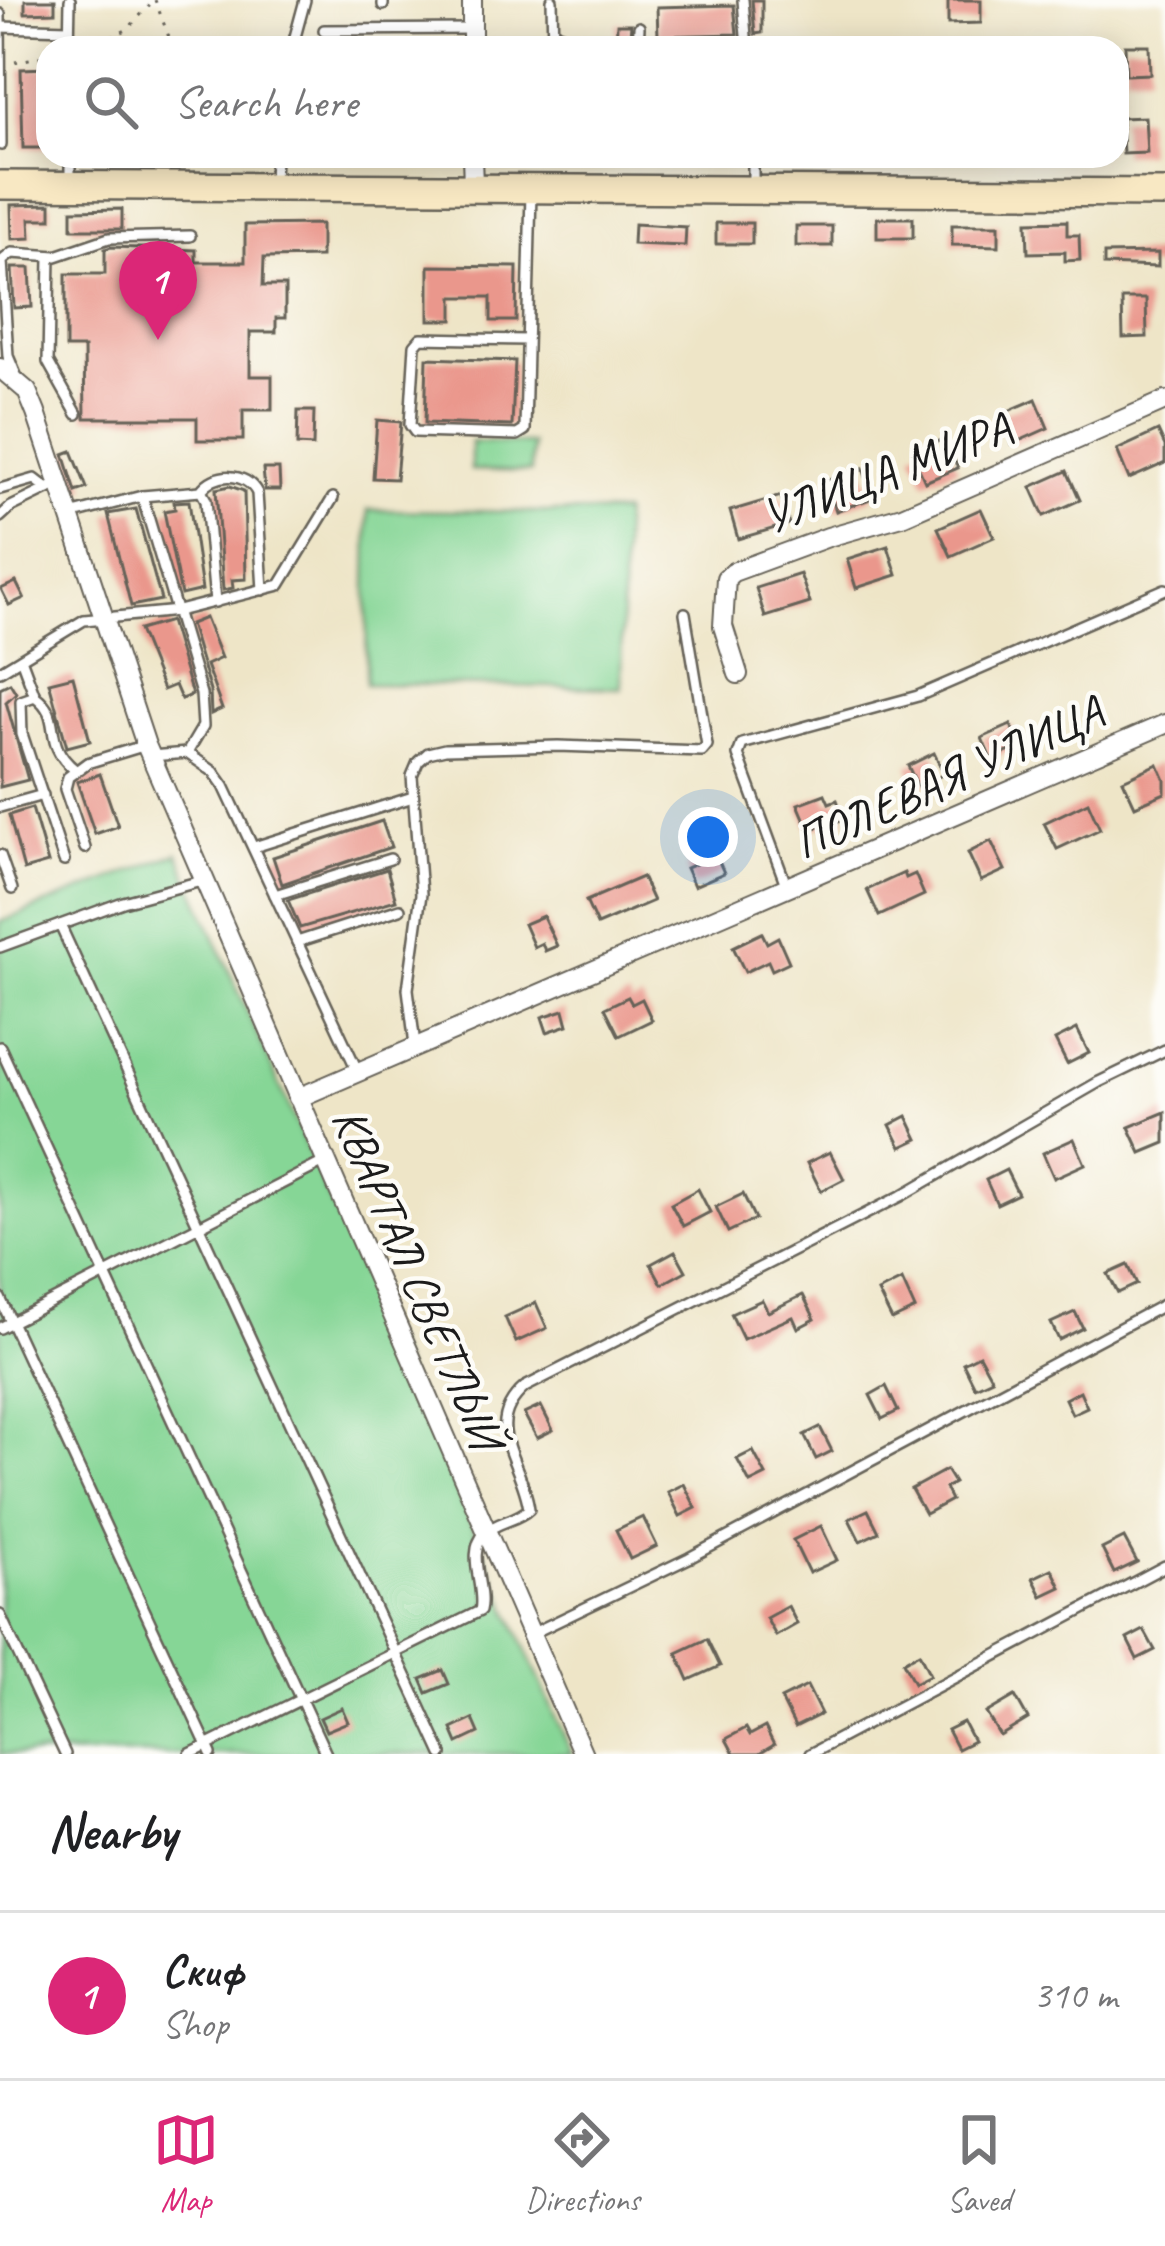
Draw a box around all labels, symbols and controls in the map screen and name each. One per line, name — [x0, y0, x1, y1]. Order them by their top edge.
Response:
search box — [36, 36, 1129, 168]
icon: search — [78, 69, 144, 135]
text: Search here — [174, 74, 357, 131]
pin: 1 — [119, 241, 197, 340]
street label: УЛИЦА МИРА — [753, 397, 1020, 547]
street label: ПОЛЕВАЯ УЛИЦА — [784, 681, 1114, 872]
your location — [678, 807, 738, 867]
street label: КВАРТАЛ СВЕТЛЫЙ — [319, 1098, 520, 1465]
text: Nearby — [48, 1800, 176, 1864]
text: Скиф — [162, 1943, 244, 2000]
text: 1 — [78, 1971, 96, 2020]
text: 310 m — [1033, 1971, 1117, 2020]
text: Shop — [162, 2000, 228, 2049]
tab: Map — [153, 2107, 219, 2221]
tab: Directions — [525, 2107, 640, 2221]
tab: Saved — [946, 2107, 1012, 2221]

